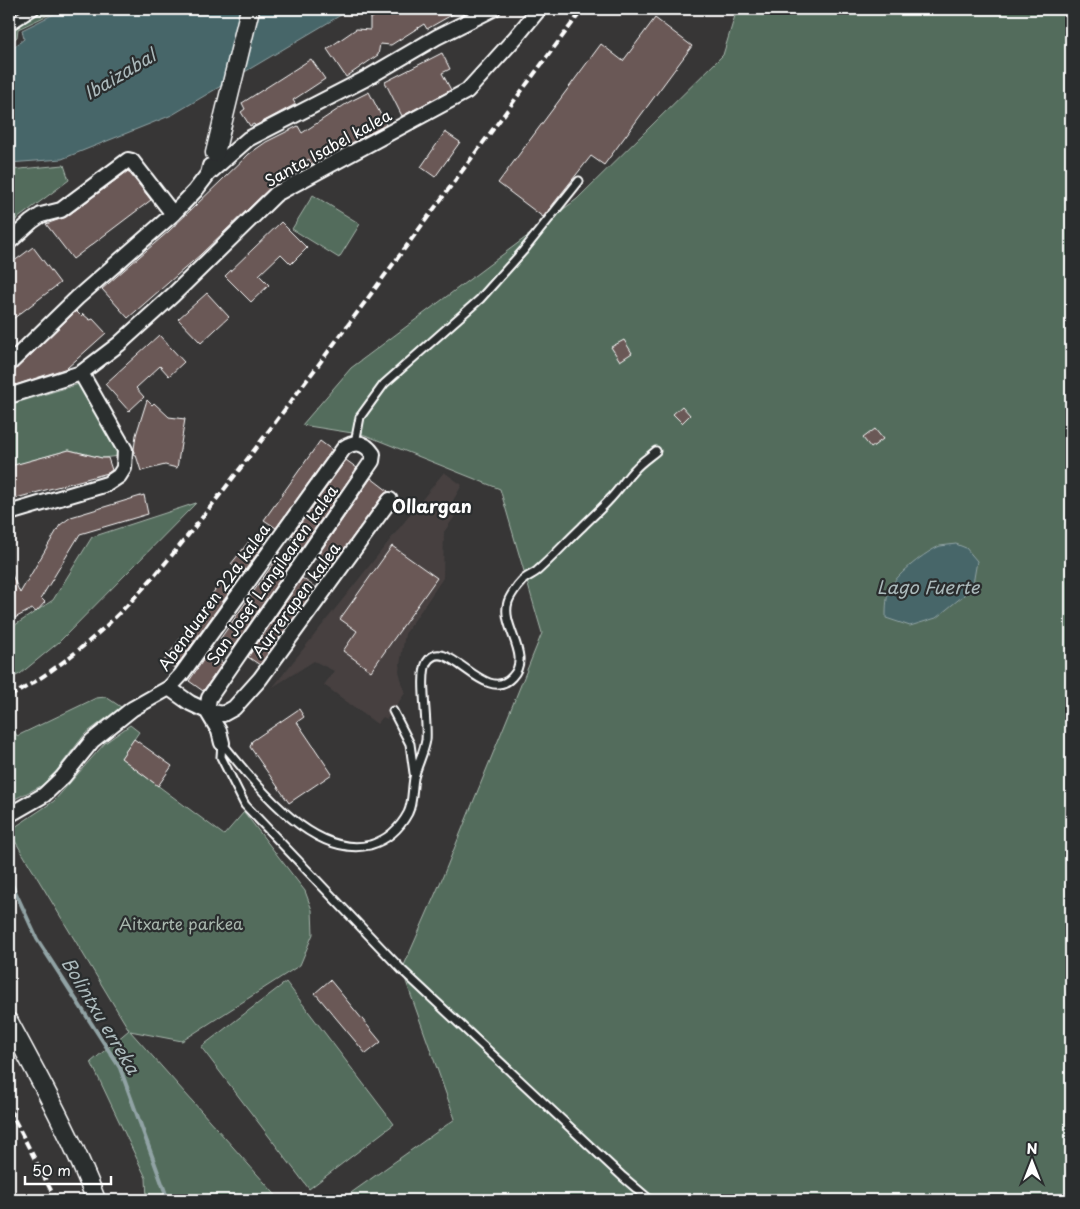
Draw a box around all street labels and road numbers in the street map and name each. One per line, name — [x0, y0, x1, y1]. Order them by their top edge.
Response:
street label: Santa Isabel kalea — [260, 102, 395, 192]
street label: San Josef Langilearen kalea — [200, 479, 343, 669]
street label: Abenduaren 22a kalea — [151, 518, 275, 675]
street label: Aurrerapen kalea — [245, 537, 345, 662]

